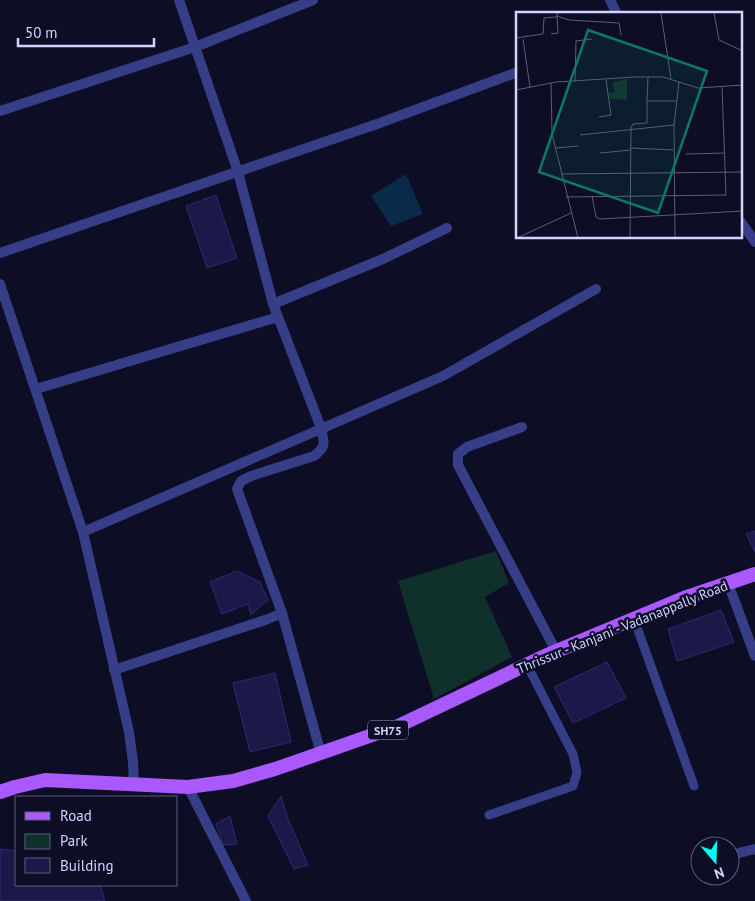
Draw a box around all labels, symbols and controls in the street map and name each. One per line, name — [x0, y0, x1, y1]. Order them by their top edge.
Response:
inset map — [516, 12, 742, 239]
scale bar — [18, 15, 154, 47]
text: 50 m — [25, 23, 58, 42]
street label: Thrissur - Kanjani - Vadanappally Road — [514, 576, 730, 678]
road number: SH75 — [368, 720, 408, 740]
legend — [15, 796, 178, 886]
text: Road — [60, 806, 92, 825]
text: Park — [60, 831, 88, 850]
north arrow — [690, 836, 740, 886]
text: Building — [60, 856, 114, 875]
text: N — [712, 863, 727, 883]

